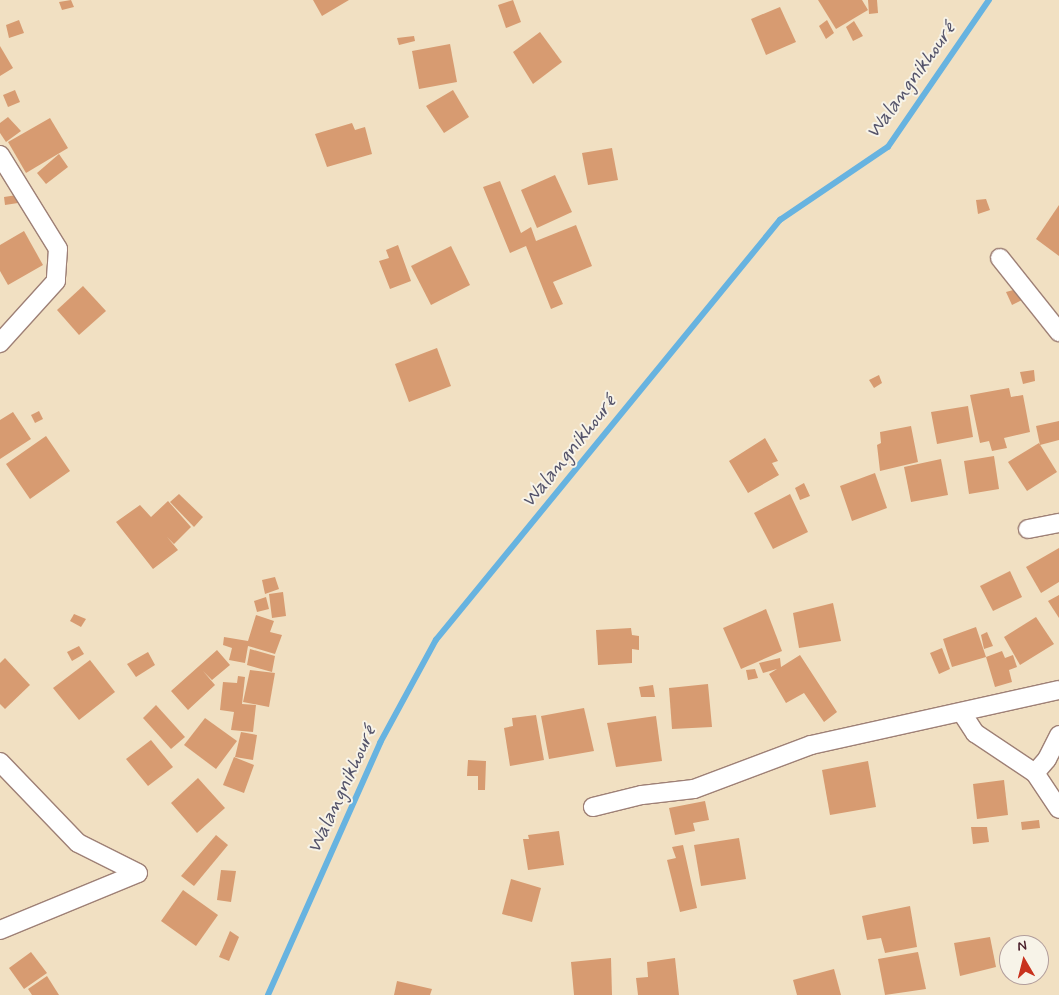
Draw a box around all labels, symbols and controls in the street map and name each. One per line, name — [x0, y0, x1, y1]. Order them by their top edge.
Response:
water label: Walangnikhouré — [861, 18, 961, 144]
water label: Walangnikhouré — [516, 391, 622, 513]
water label: Walangnikhouré — [302, 723, 382, 857]
north arrow — [999, 935, 1049, 985]
text: N — [1016, 937, 1028, 956]

